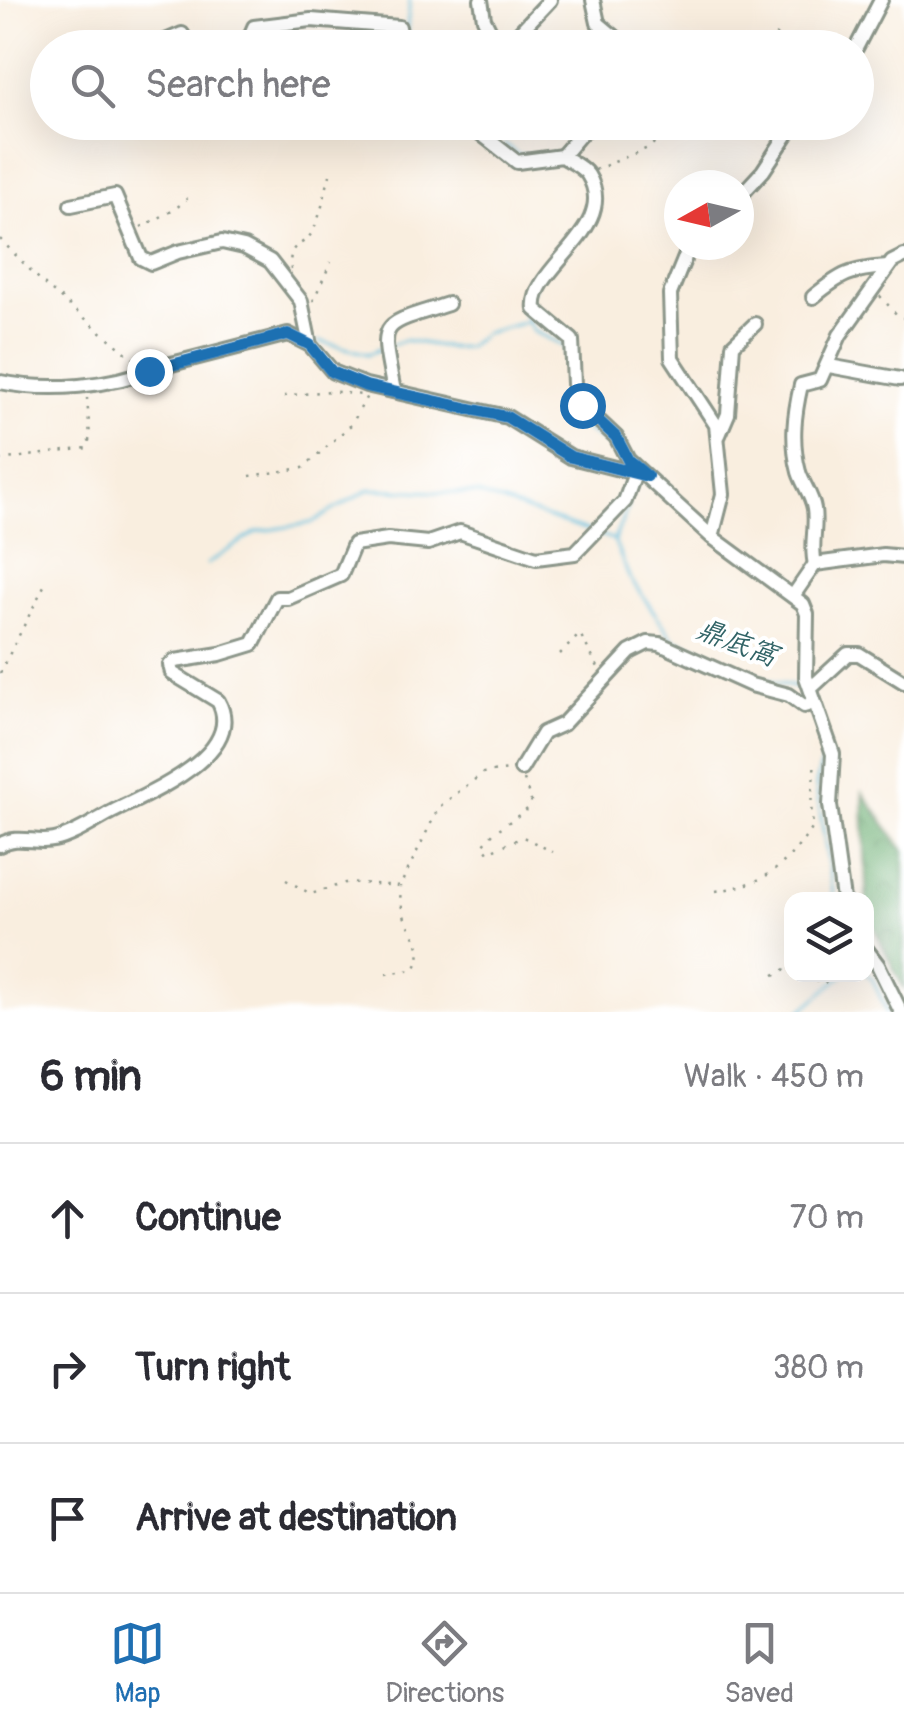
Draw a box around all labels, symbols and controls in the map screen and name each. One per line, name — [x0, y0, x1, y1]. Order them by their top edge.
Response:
search box — [30, 30, 874, 140]
icon: search — [65, 58, 120, 113]
text: Search here — [145, 61, 331, 109]
north arrow — [664, 170, 754, 260]
route end — [127, 349, 173, 395]
route start — [560, 383, 606, 429]
water label: 鼎底窩 — [692, 612, 786, 676]
map controls — [784, 892, 874, 982]
button: layers — [784, 892, 874, 982]
text: 6 min — [40, 1051, 142, 1103]
text: Walk · 450 m — [683, 1057, 864, 1097]
icon: ahead — [40, 1191, 95, 1246]
text: Continue — [135, 1194, 281, 1242]
text: 70 m — [790, 1198, 864, 1238]
icon: right — [40, 1341, 95, 1396]
text: Turn right — [135, 1344, 290, 1392]
text: 380 m — [773, 1348, 864, 1388]
icon: arrive — [40, 1491, 95, 1546]
text: Arrive at destination — [135, 1494, 457, 1542]
tab: Map — [110, 1616, 165, 1711]
tab: Directions — [385, 1616, 504, 1711]
tab: Saved — [724, 1616, 794, 1711]

